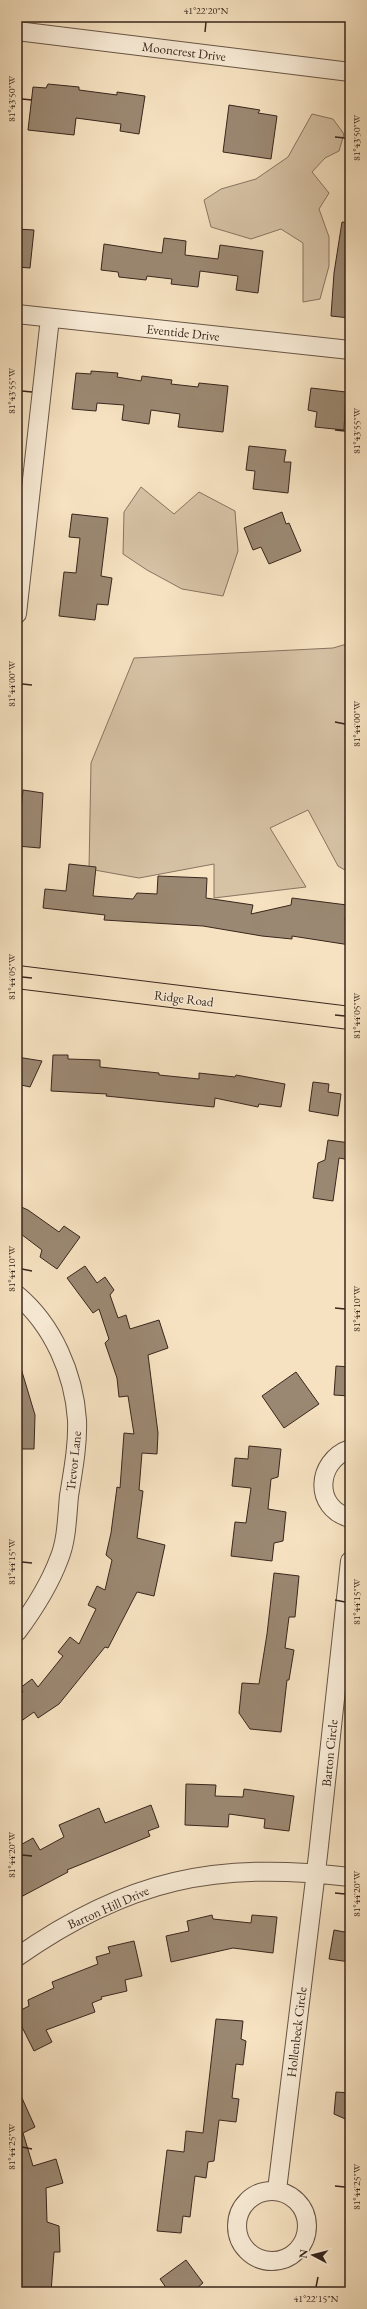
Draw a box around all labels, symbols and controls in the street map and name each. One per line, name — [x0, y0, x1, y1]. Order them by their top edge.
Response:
text: 41°22'20"N — [184, 4, 229, 17]
street label: Mooncrest Drive — [141, 38, 227, 65]
text: 81°43'50"W — [5, 75, 18, 122]
text: 81°43'50"W — [350, 114, 363, 161]
street label: Eventide Drive — [145, 320, 220, 345]
text: 81°43'55"W — [5, 367, 18, 414]
text: 81°43'55"W — [350, 407, 363, 454]
text: 81°44'00"W — [5, 660, 18, 707]
text: 81°44'00"W — [350, 700, 363, 747]
text: 81°44'05"W — [5, 953, 18, 1000]
street label: Ridge Road — [153, 986, 215, 1011]
text: 81°44'05"W — [350, 992, 363, 1039]
text: 81°44'10"W — [5, 1245, 18, 1292]
text: 81°44'10"W — [350, 1285, 363, 1332]
street label: Trevor Lane — [62, 1430, 85, 1492]
text: 81°44'15"W — [5, 1538, 18, 1585]
text: 81°44'15"W — [350, 1578, 363, 1625]
street label: Barton Circle — [318, 1719, 341, 1787]
text: 81°44'20"W — [5, 1831, 18, 1878]
text: 81°44'20"W — [350, 1870, 363, 1917]
street label: Barton Hill Drive — [65, 1882, 152, 1933]
street label: Hollenbeck Circle — [283, 1986, 310, 2078]
text: 81°44'25"W — [5, 2123, 18, 2170]
text: 81°44'25"W — [350, 2163, 363, 2210]
north arrow — [293, 2235, 333, 2275]
text: N — [296, 2248, 311, 2259]
text: 41°22'15"N — [294, 2292, 339, 2305]

